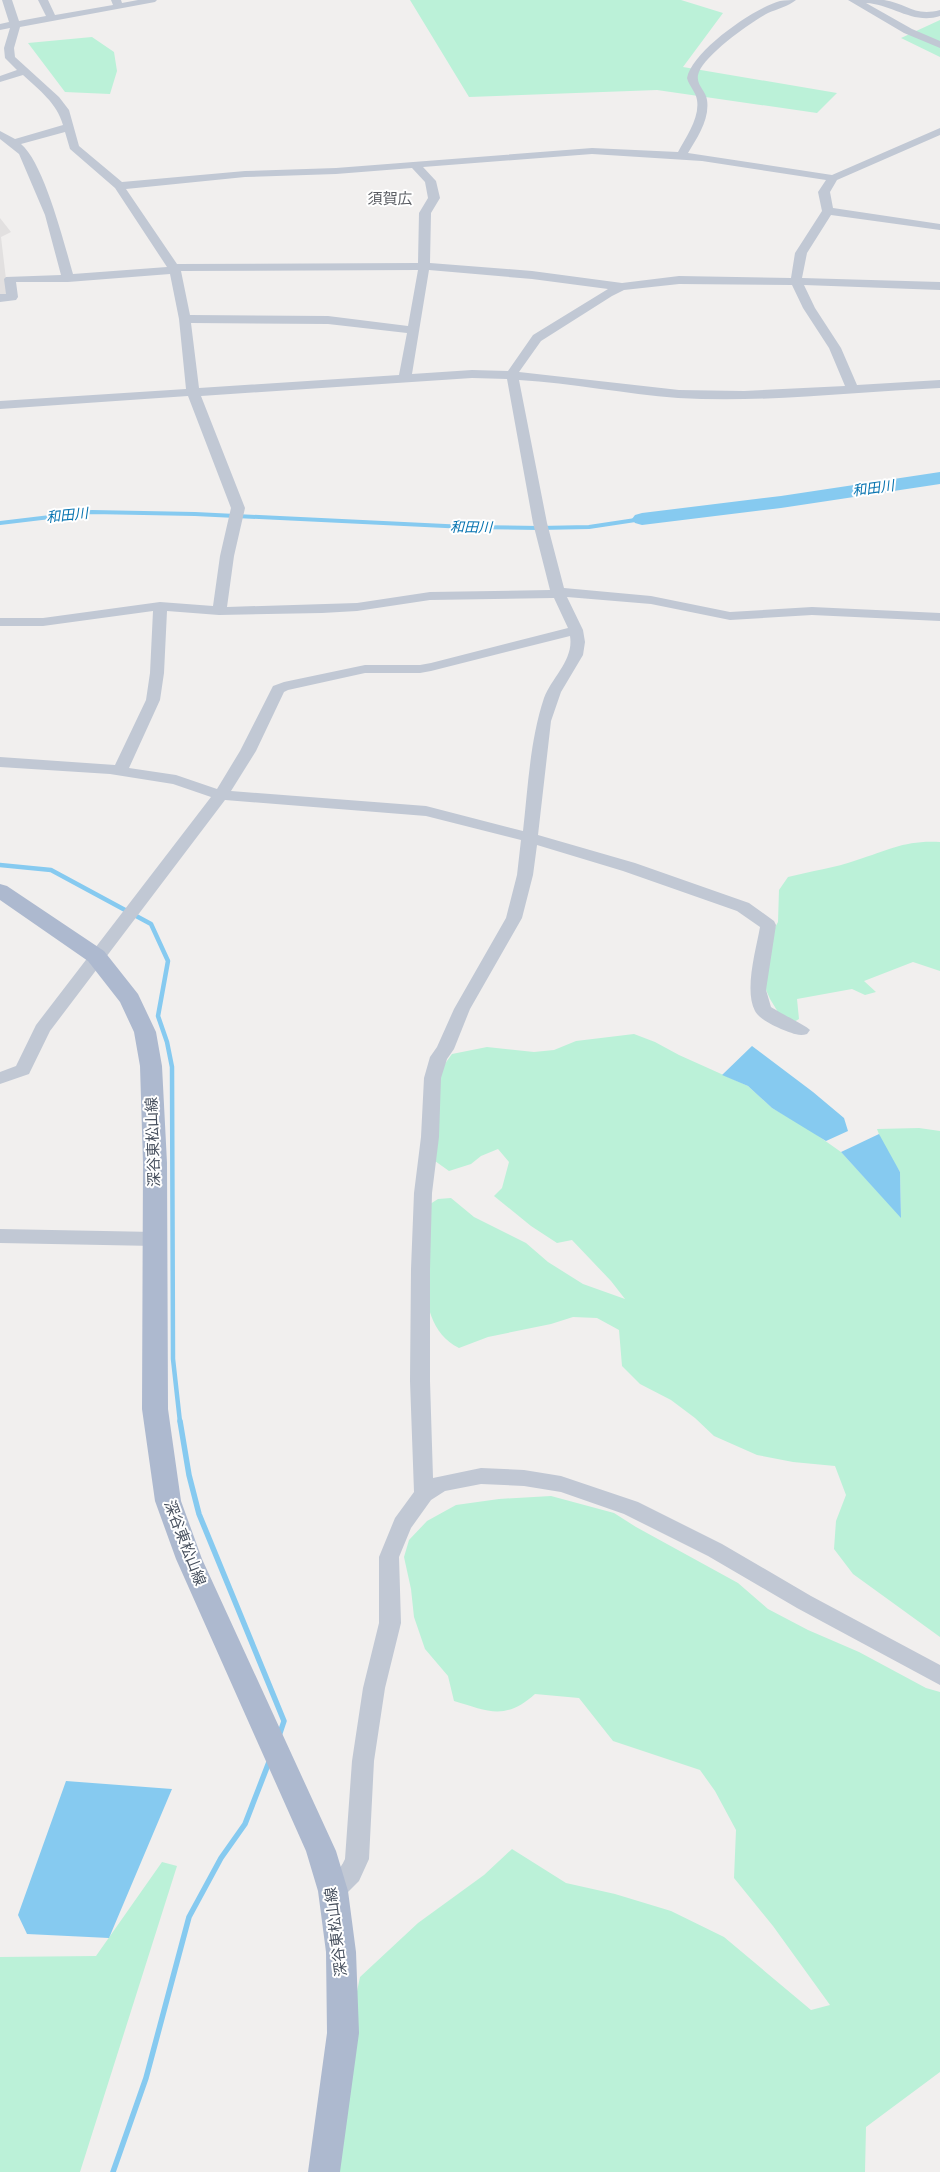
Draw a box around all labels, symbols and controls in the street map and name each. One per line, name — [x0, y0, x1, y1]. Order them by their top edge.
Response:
district label: 須賀広 — [367, 191, 413, 207]
water label: 和田川 — [851, 478, 897, 499]
water label: 和田川 — [45, 506, 91, 525]
water label: 和田川 — [450, 520, 494, 535]
street label: 深谷東松山線 — [143, 1097, 163, 1187]
street label: 深谷東松山線 — [161, 1498, 209, 1588]
street label: 深谷東松山線 — [323, 1886, 349, 1978]

